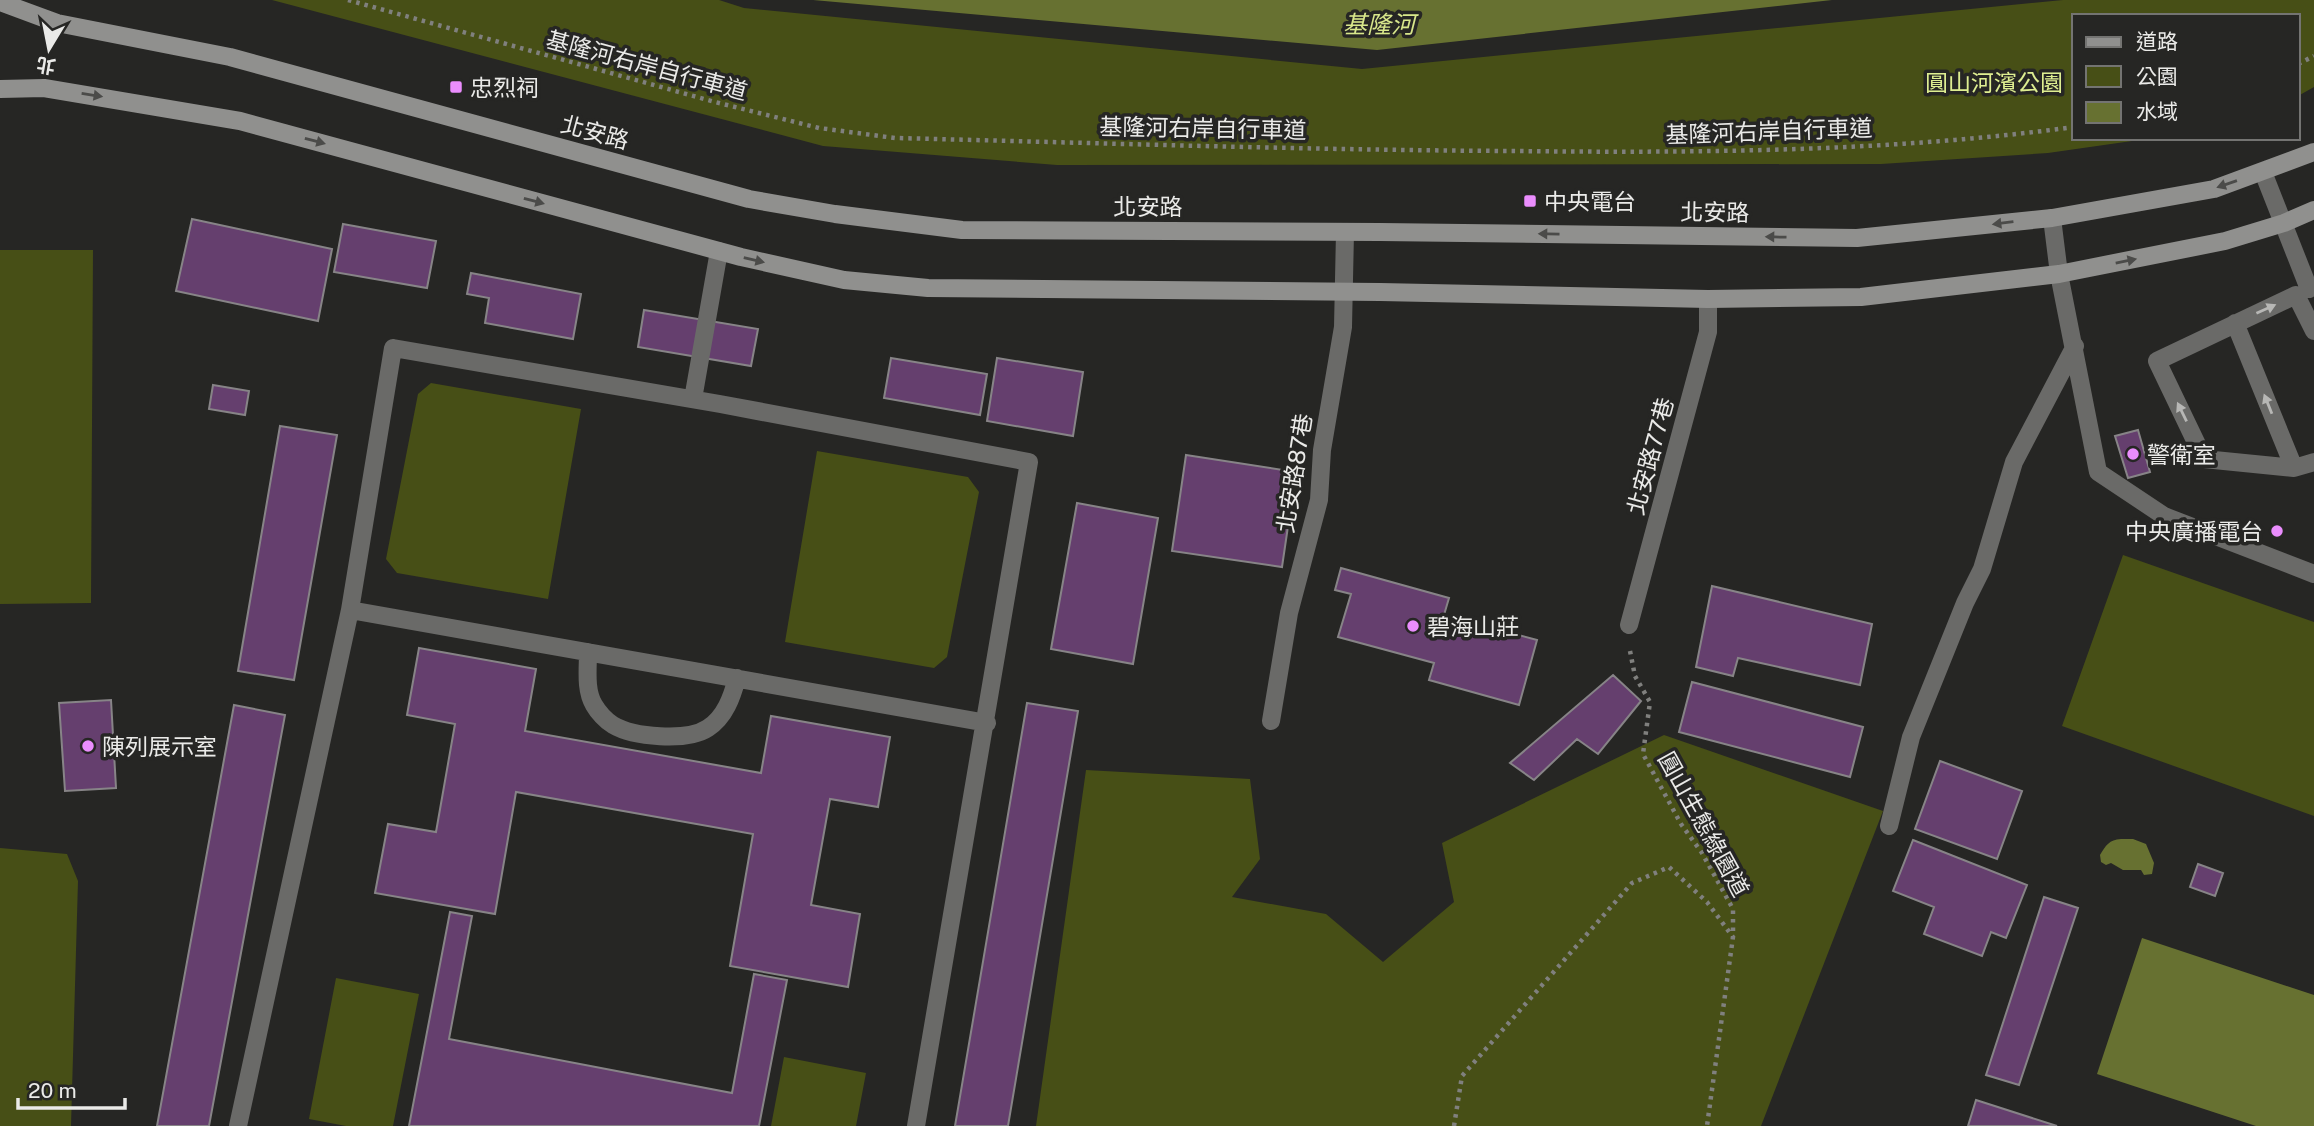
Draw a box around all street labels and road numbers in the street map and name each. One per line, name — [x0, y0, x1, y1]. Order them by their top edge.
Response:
street label: 基隆河右岸自行車道 — [544, 25, 750, 105]
street label: 北安路 — [558, 110, 632, 154]
street label: 基隆河右岸自行車道 — [1099, 113, 1307, 143]
street label: 基隆河右岸自行車道 — [1665, 114, 1873, 148]
street label: 北安路 — [1114, 193, 1183, 220]
street label: 北安路 — [1680, 198, 1750, 226]
street label: 北安路77巷 — [1621, 395, 1679, 517]
street label: 北安路87巷 — [1271, 411, 1317, 535]
street label: 圓山生態綠園道 — [1653, 747, 1755, 901]

